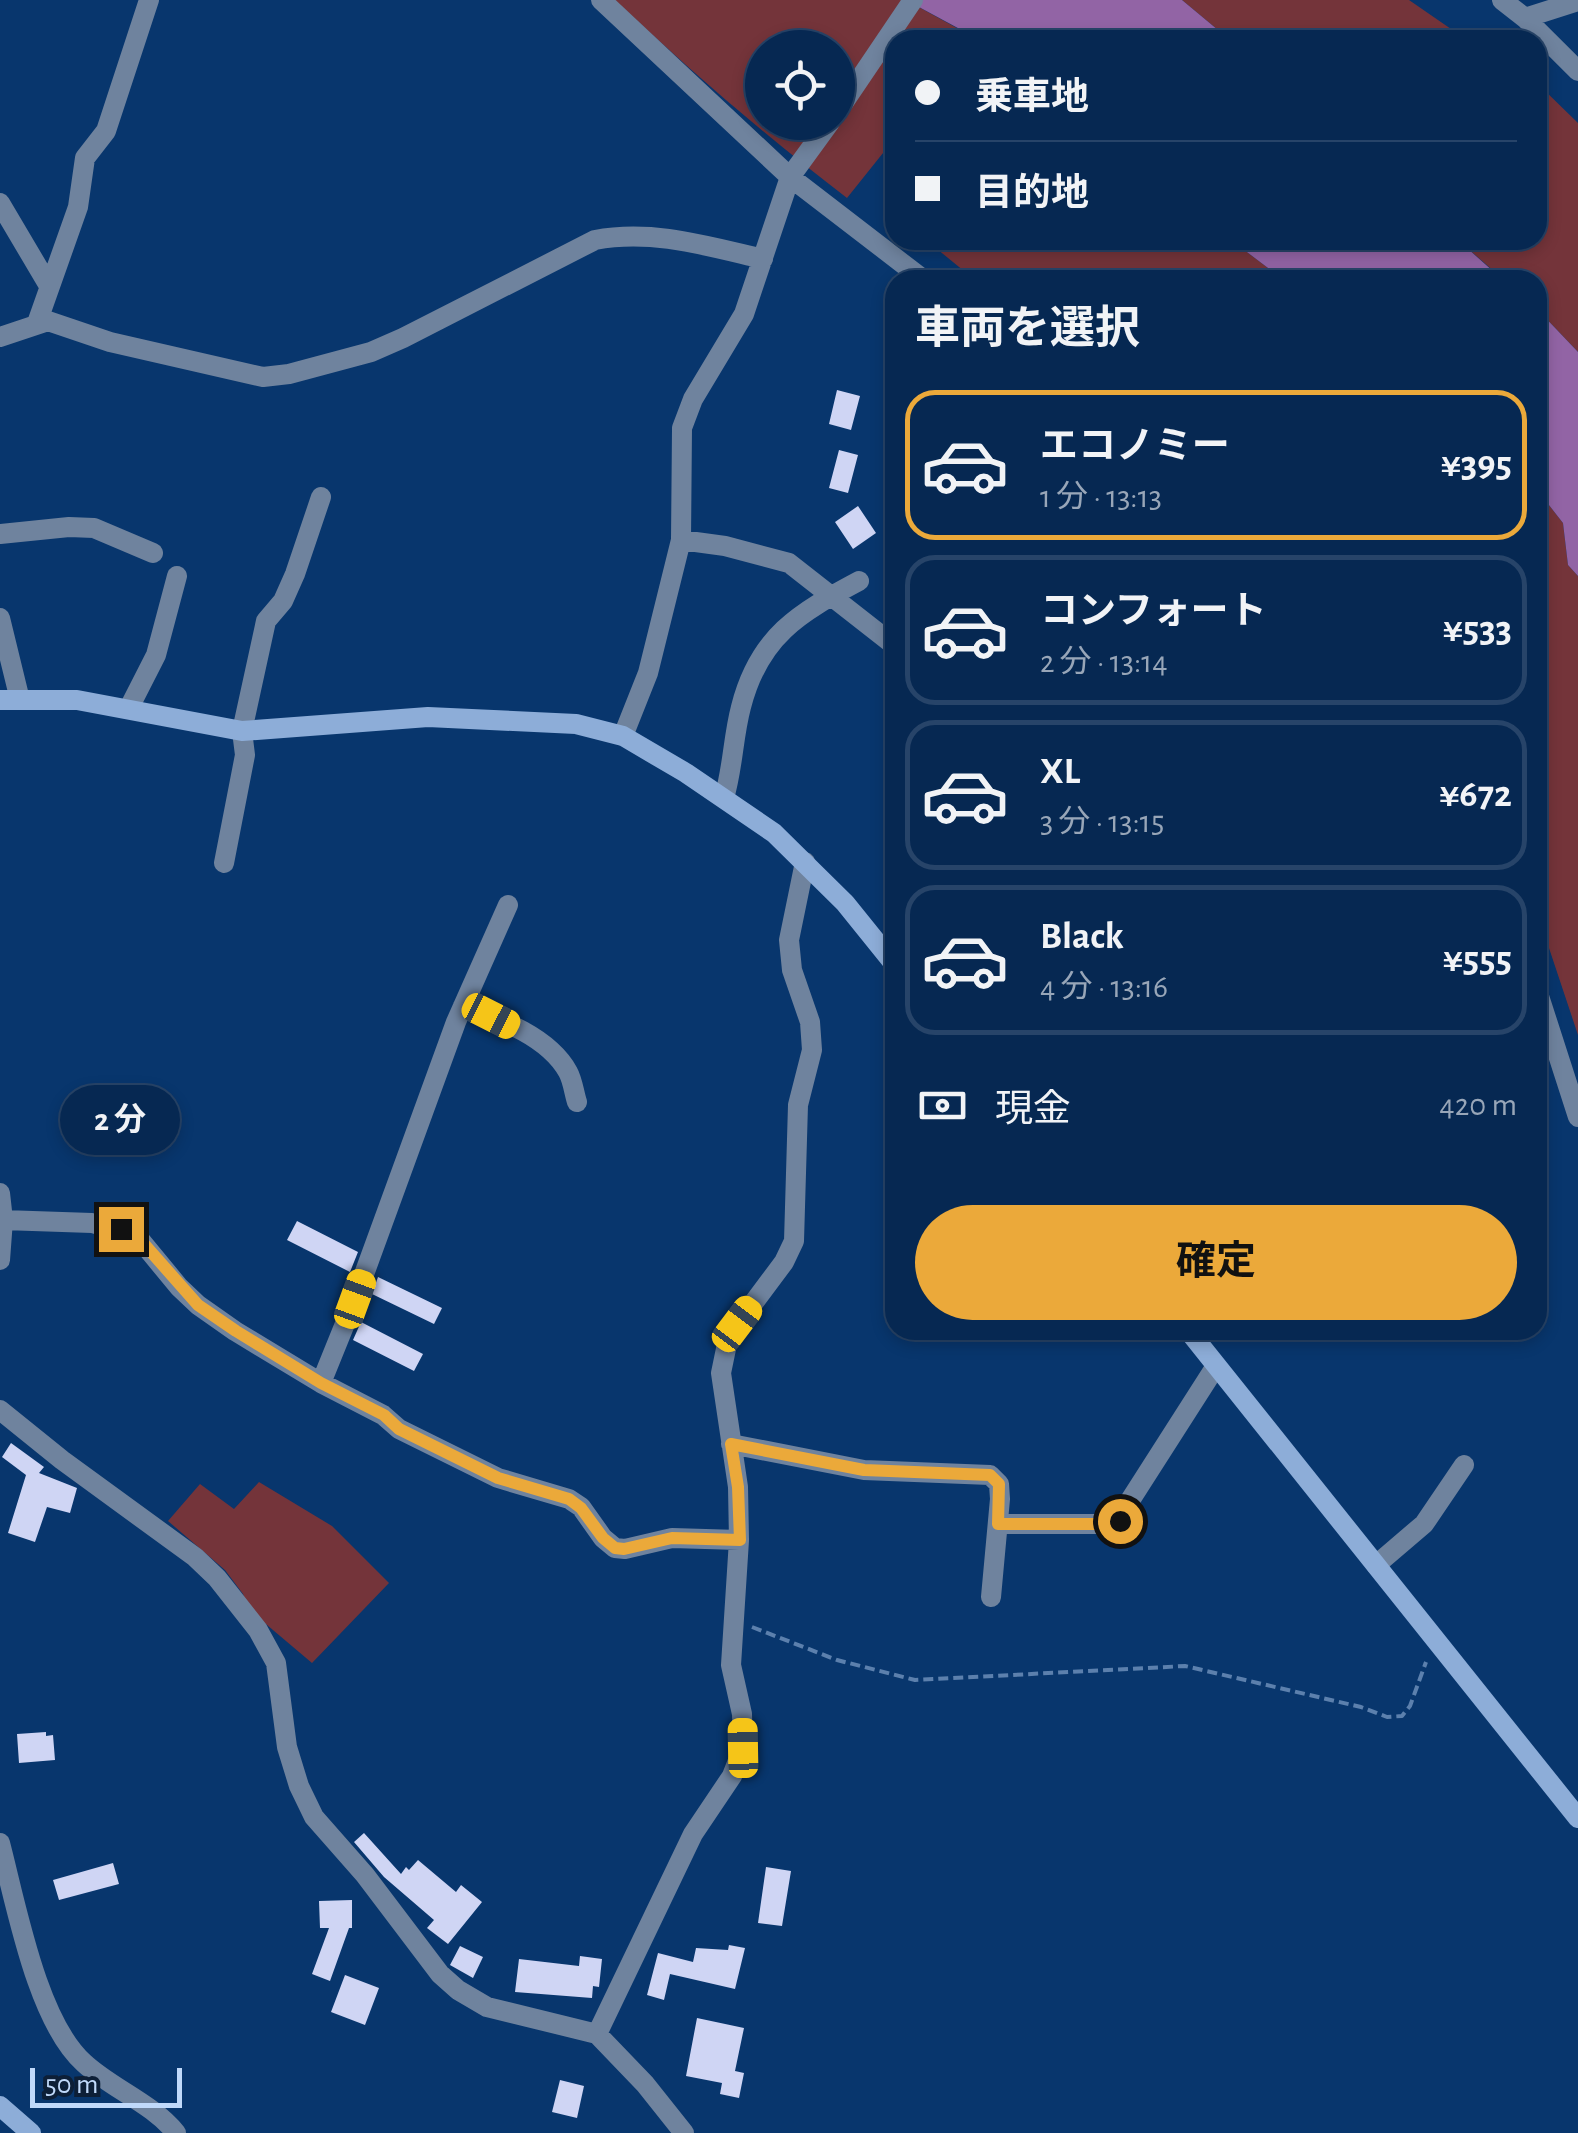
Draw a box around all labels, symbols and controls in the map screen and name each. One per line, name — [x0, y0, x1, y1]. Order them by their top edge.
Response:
map controls — [745, 30, 855, 140]
button: locate — [745, 30, 855, 140]
text: 乗車地 — [975, 79, 1089, 117]
text: 目的地 — [975, 175, 1089, 213]
text: 車両を選択 — [915, 307, 1140, 352]
icon: car — [920, 420, 1010, 510]
text: エコノミー — [1040, 428, 1230, 466]
text: ¥395 — [1441, 446, 1512, 484]
text: 1 分 · 13:13 — [1040, 481, 1162, 513]
icon: car — [920, 585, 1010, 675]
text: コンフォート — [1040, 593, 1267, 631]
text: ¥533 — [1443, 611, 1512, 649]
text: 2 分 · 13:14 — [1040, 646, 1168, 678]
icon: car — [920, 750, 1010, 840]
text: XL — [1040, 753, 1080, 791]
text: ¥672 — [1439, 776, 1512, 814]
text: 3 分 · 13:15 — [1040, 806, 1164, 838]
icon: car — [920, 915, 1010, 1005]
text: Black — [1040, 918, 1124, 956]
text: ¥555 — [1443, 941, 1512, 979]
text: 4 分 · 13:16 — [1040, 971, 1168, 1003]
car — [457, 989, 525, 1043]
icon: cash — [915, 1078, 970, 1133]
callout: 2 分 — [61, 1084, 181, 1154]
text: 420 m — [1439, 1089, 1517, 1121]
text: 現金 — [995, 1091, 1071, 1129]
text: 2 分 — [94, 1104, 146, 1136]
button: 確定 — [915, 1205, 1517, 1320]
route end — [99, 1207, 144, 1252]
car — [331, 1266, 379, 1332]
car — [707, 1291, 767, 1357]
route start — [1098, 1499, 1143, 1544]
car — [727, 1718, 759, 1778]
scale bar — [30, 2063, 182, 2108]
text: 50 m — [45, 2071, 99, 2099]

